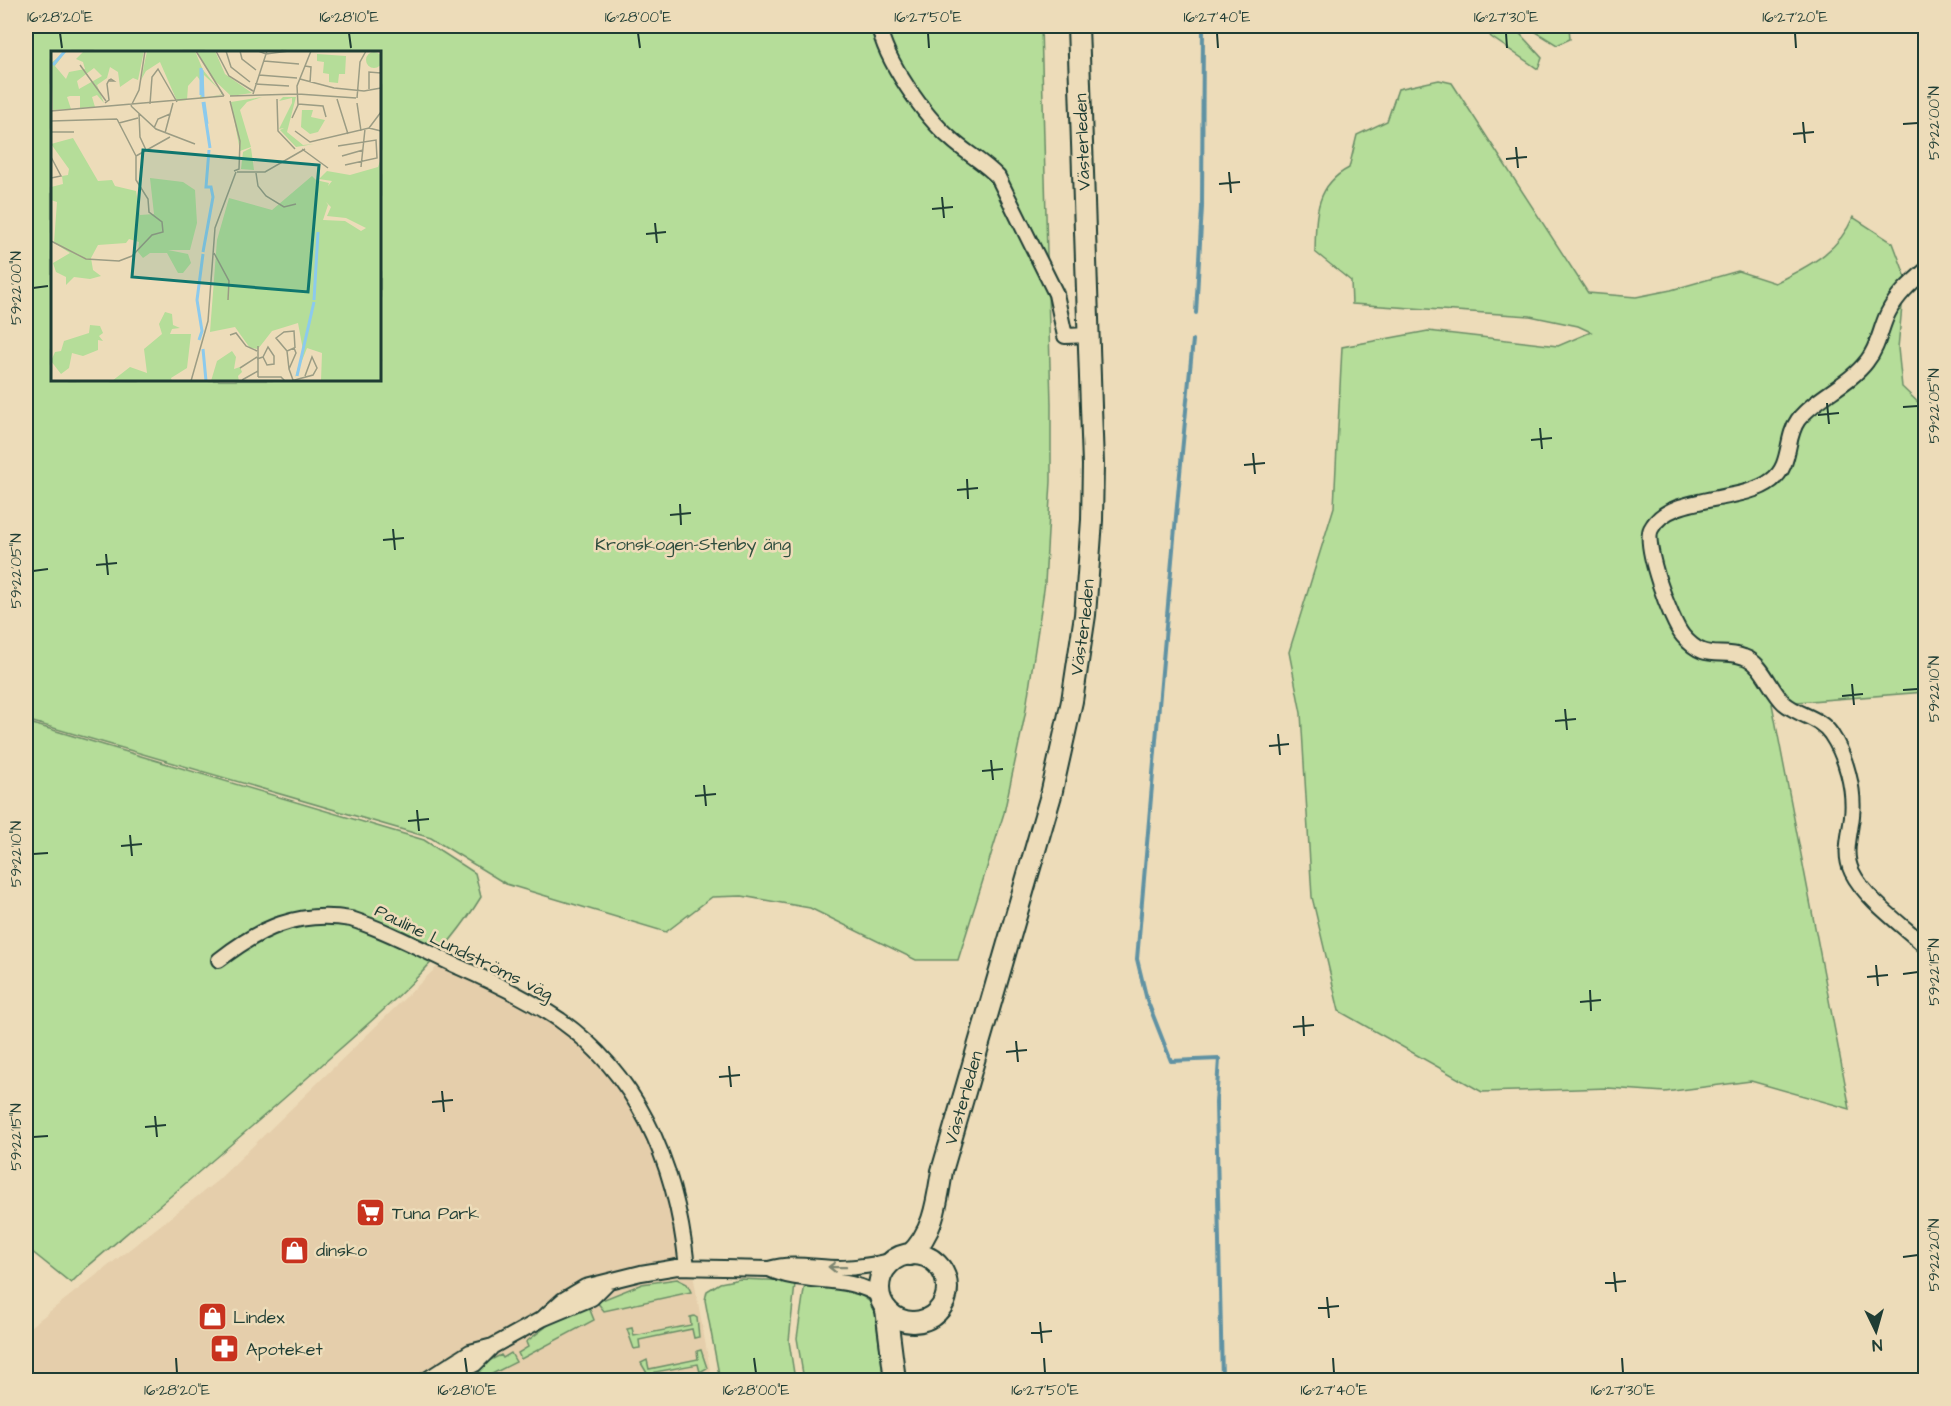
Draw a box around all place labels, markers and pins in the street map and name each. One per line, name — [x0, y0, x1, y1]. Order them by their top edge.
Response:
supermarket icon: Tuna Park — [355, 1197, 387, 1229]
place label: Tuna Park — [392, 1201, 479, 1226]
shop icon: dinsko — [279, 1234, 311, 1266]
place label: dinsko — [316, 1238, 367, 1263]
shop icon: Lindex — [196, 1301, 228, 1333]
place label: Lindex — [233, 1305, 285, 1330]
pharmacy icon: Apoteket — [209, 1333, 241, 1365]
place label: Apoteket — [246, 1337, 323, 1362]

